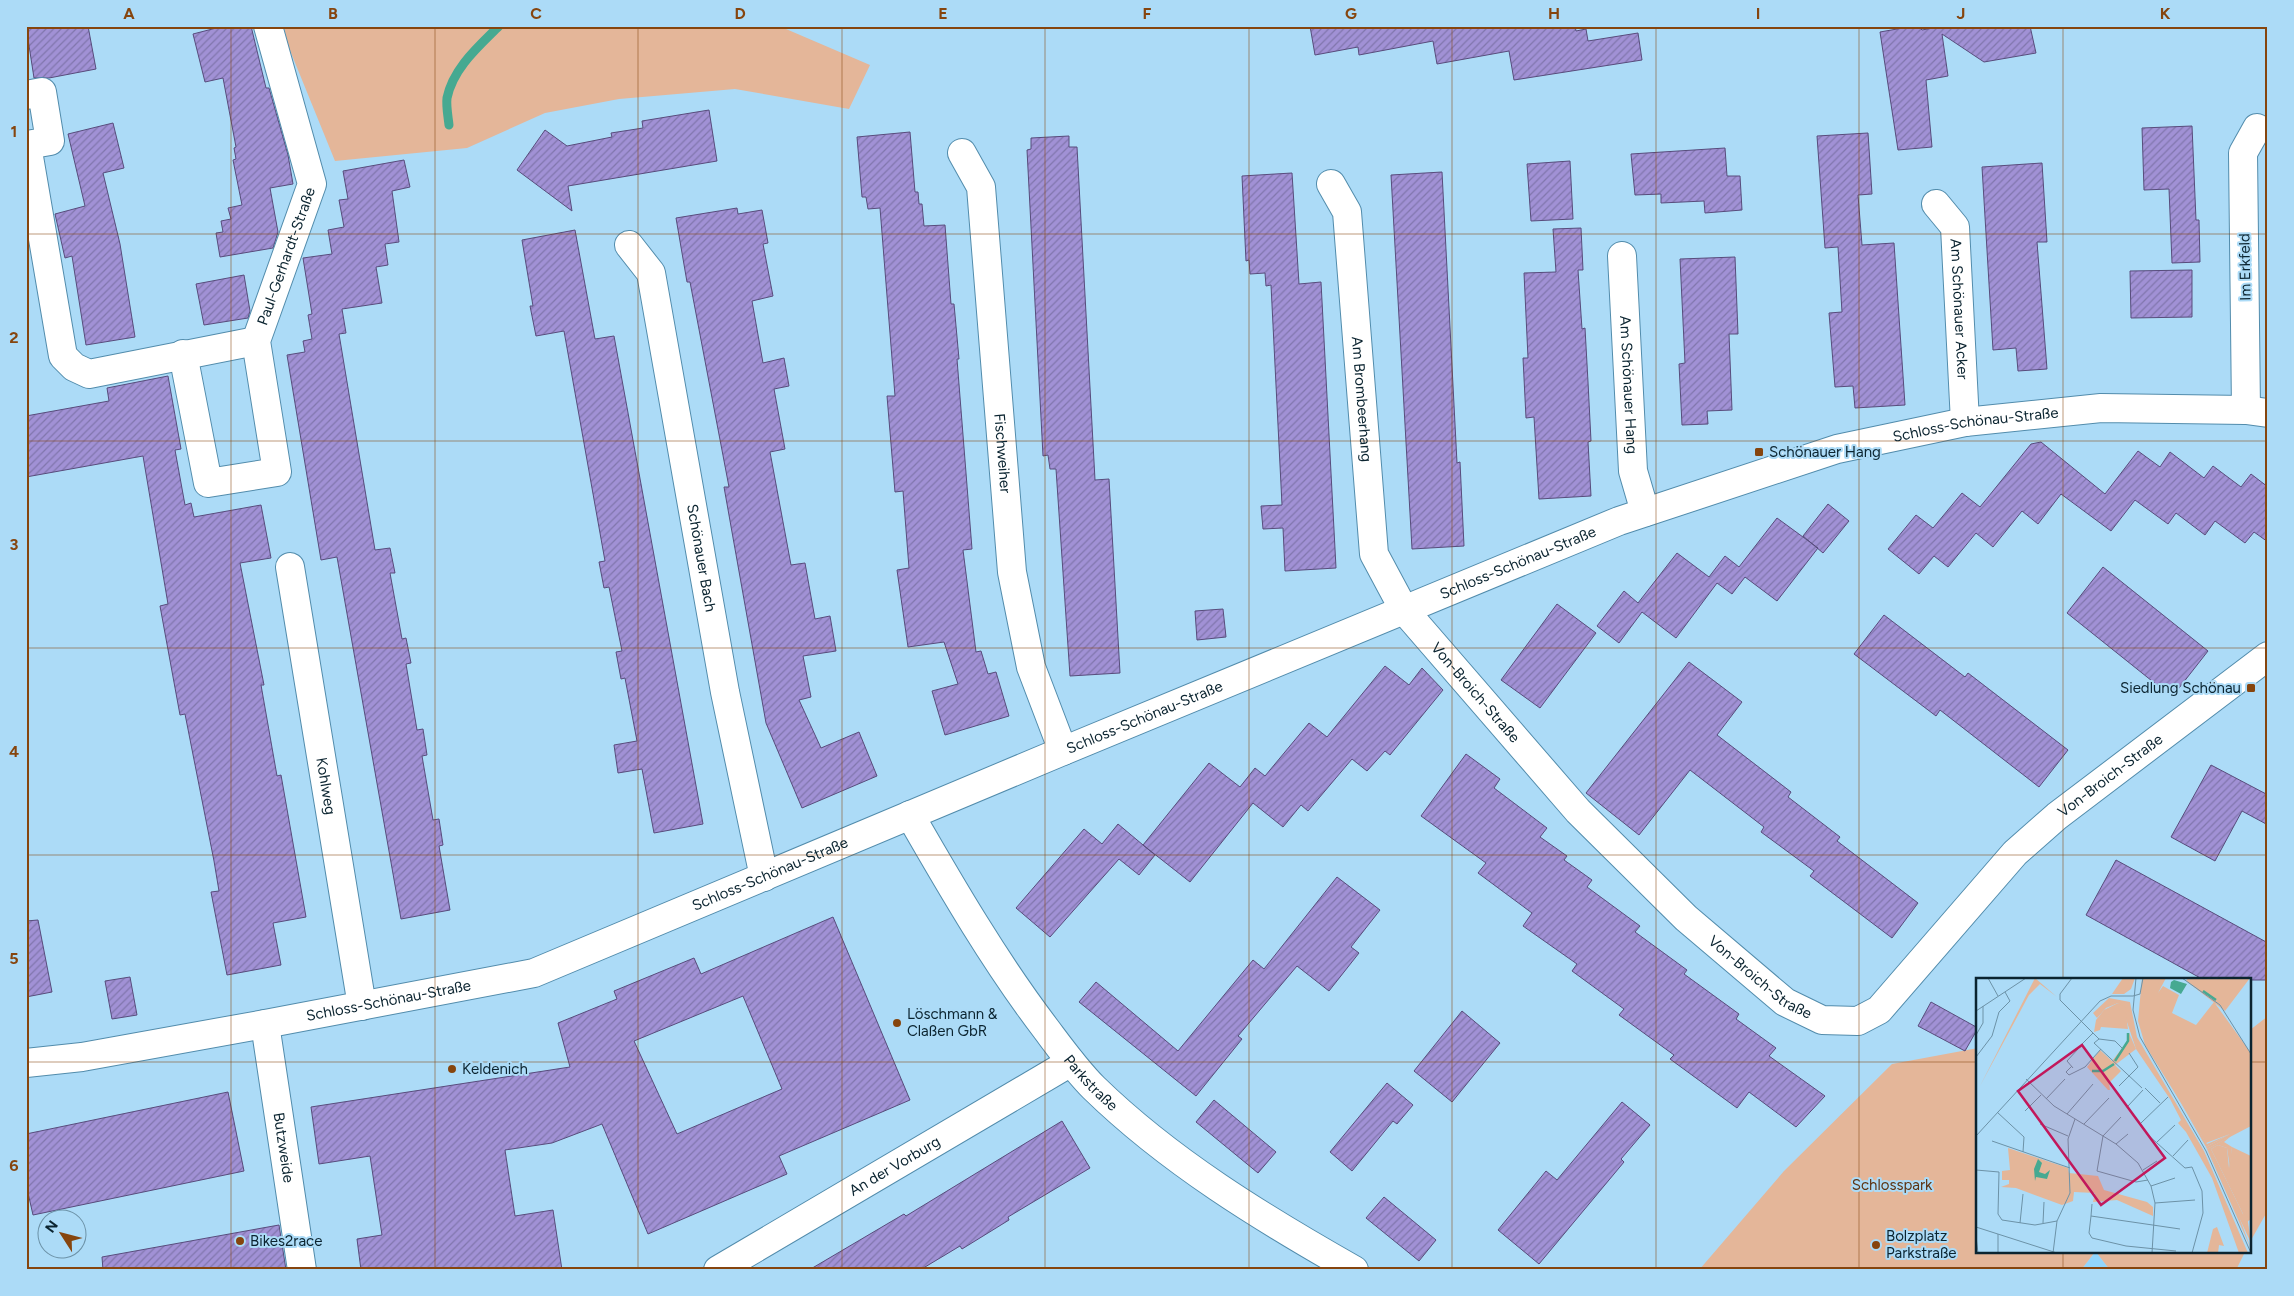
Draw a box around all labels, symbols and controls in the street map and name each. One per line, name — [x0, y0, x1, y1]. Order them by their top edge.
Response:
text: A — [123, 4, 135, 23]
text: B — [328, 4, 338, 23]
text: C — [530, 4, 542, 23]
text: D — [734, 4, 746, 23]
text: E — [938, 4, 948, 23]
text: F — [1143, 4, 1152, 23]
text: G — [1345, 4, 1357, 23]
text: H — [1548, 4, 1560, 23]
text: I — [1756, 4, 1760, 23]
text: J — [1957, 4, 1965, 23]
text: K — [2160, 4, 2171, 23]
text: 1 — [11, 122, 17, 141]
street label: Paul-Gerhardt-Straße — [253, 185, 319, 327]
street label: Im Erkfeld — [2235, 233, 2255, 301]
street label: Am Schönauer Acker — [1947, 238, 1972, 380]
street label: Am Schönauer Hang — [1616, 315, 1641, 454]
text: 2 — [9, 328, 19, 347]
street label: Am Brombeerhang — [1348, 336, 1376, 463]
street label: Schloss-Schönau-Straße — [1891, 403, 2059, 446]
street label: Fischweiher — [990, 413, 1015, 494]
place label: Schönauer Hang — [1769, 443, 1881, 461]
marker: Schönauer Hang — [1753, 446, 1765, 458]
street label: Schönauer Bach — [683, 503, 720, 613]
street label: Schloss-Schönau-Straße — [1437, 523, 1599, 603]
text: 3 — [10, 535, 19, 554]
street label: Von-Broich-Straße — [1427, 639, 1524, 746]
street label: Schloss-Schönau-Straße — [1064, 677, 1225, 758]
place label: Siedlung Schönau — [2120, 679, 2241, 697]
marker: Siedlung Schönau — [2245, 682, 2257, 694]
street label: Von-Broich-Straße — [2054, 730, 2166, 821]
text: 4 — [9, 742, 19, 761]
street label: Kohlweg — [312, 756, 340, 816]
street label: Schloss-Schönau-Straße — [689, 833, 851, 915]
street label: Von-Broich-Straße — [1705, 932, 1815, 1023]
text: 5 — [9, 949, 19, 968]
street label: Schloss-Schönau-Straße — [305, 976, 472, 1025]
inset map — [1976, 978, 2252, 1254]
place label: Löschmann & Claßen GbR — [907, 1005, 998, 1040]
marker: Löschmann & Claßen GbR — [891, 1017, 903, 1029]
street label: Parkstraße — [1060, 1051, 1122, 1115]
place label: Keldenich — [462, 1060, 528, 1078]
marker: Keldenich — [446, 1063, 458, 1075]
street label: Butzweide — [269, 1111, 298, 1184]
street label: An der Vorburg — [846, 1132, 943, 1200]
text: 6 — [9, 1156, 19, 1175]
park label: Schlosspark — [1852, 1176, 1933, 1194]
north arrow — [38, 1208, 88, 1258]
text: N — [42, 1217, 62, 1236]
place label: Bolzplatz Parkstraße — [1886, 1227, 1957, 1262]
place label: Bikes2race — [250, 1232, 322, 1250]
marker: Bikes2race — [234, 1235, 246, 1247]
marker: Bolzplatz Parkstraße — [1870, 1239, 1882, 1251]

